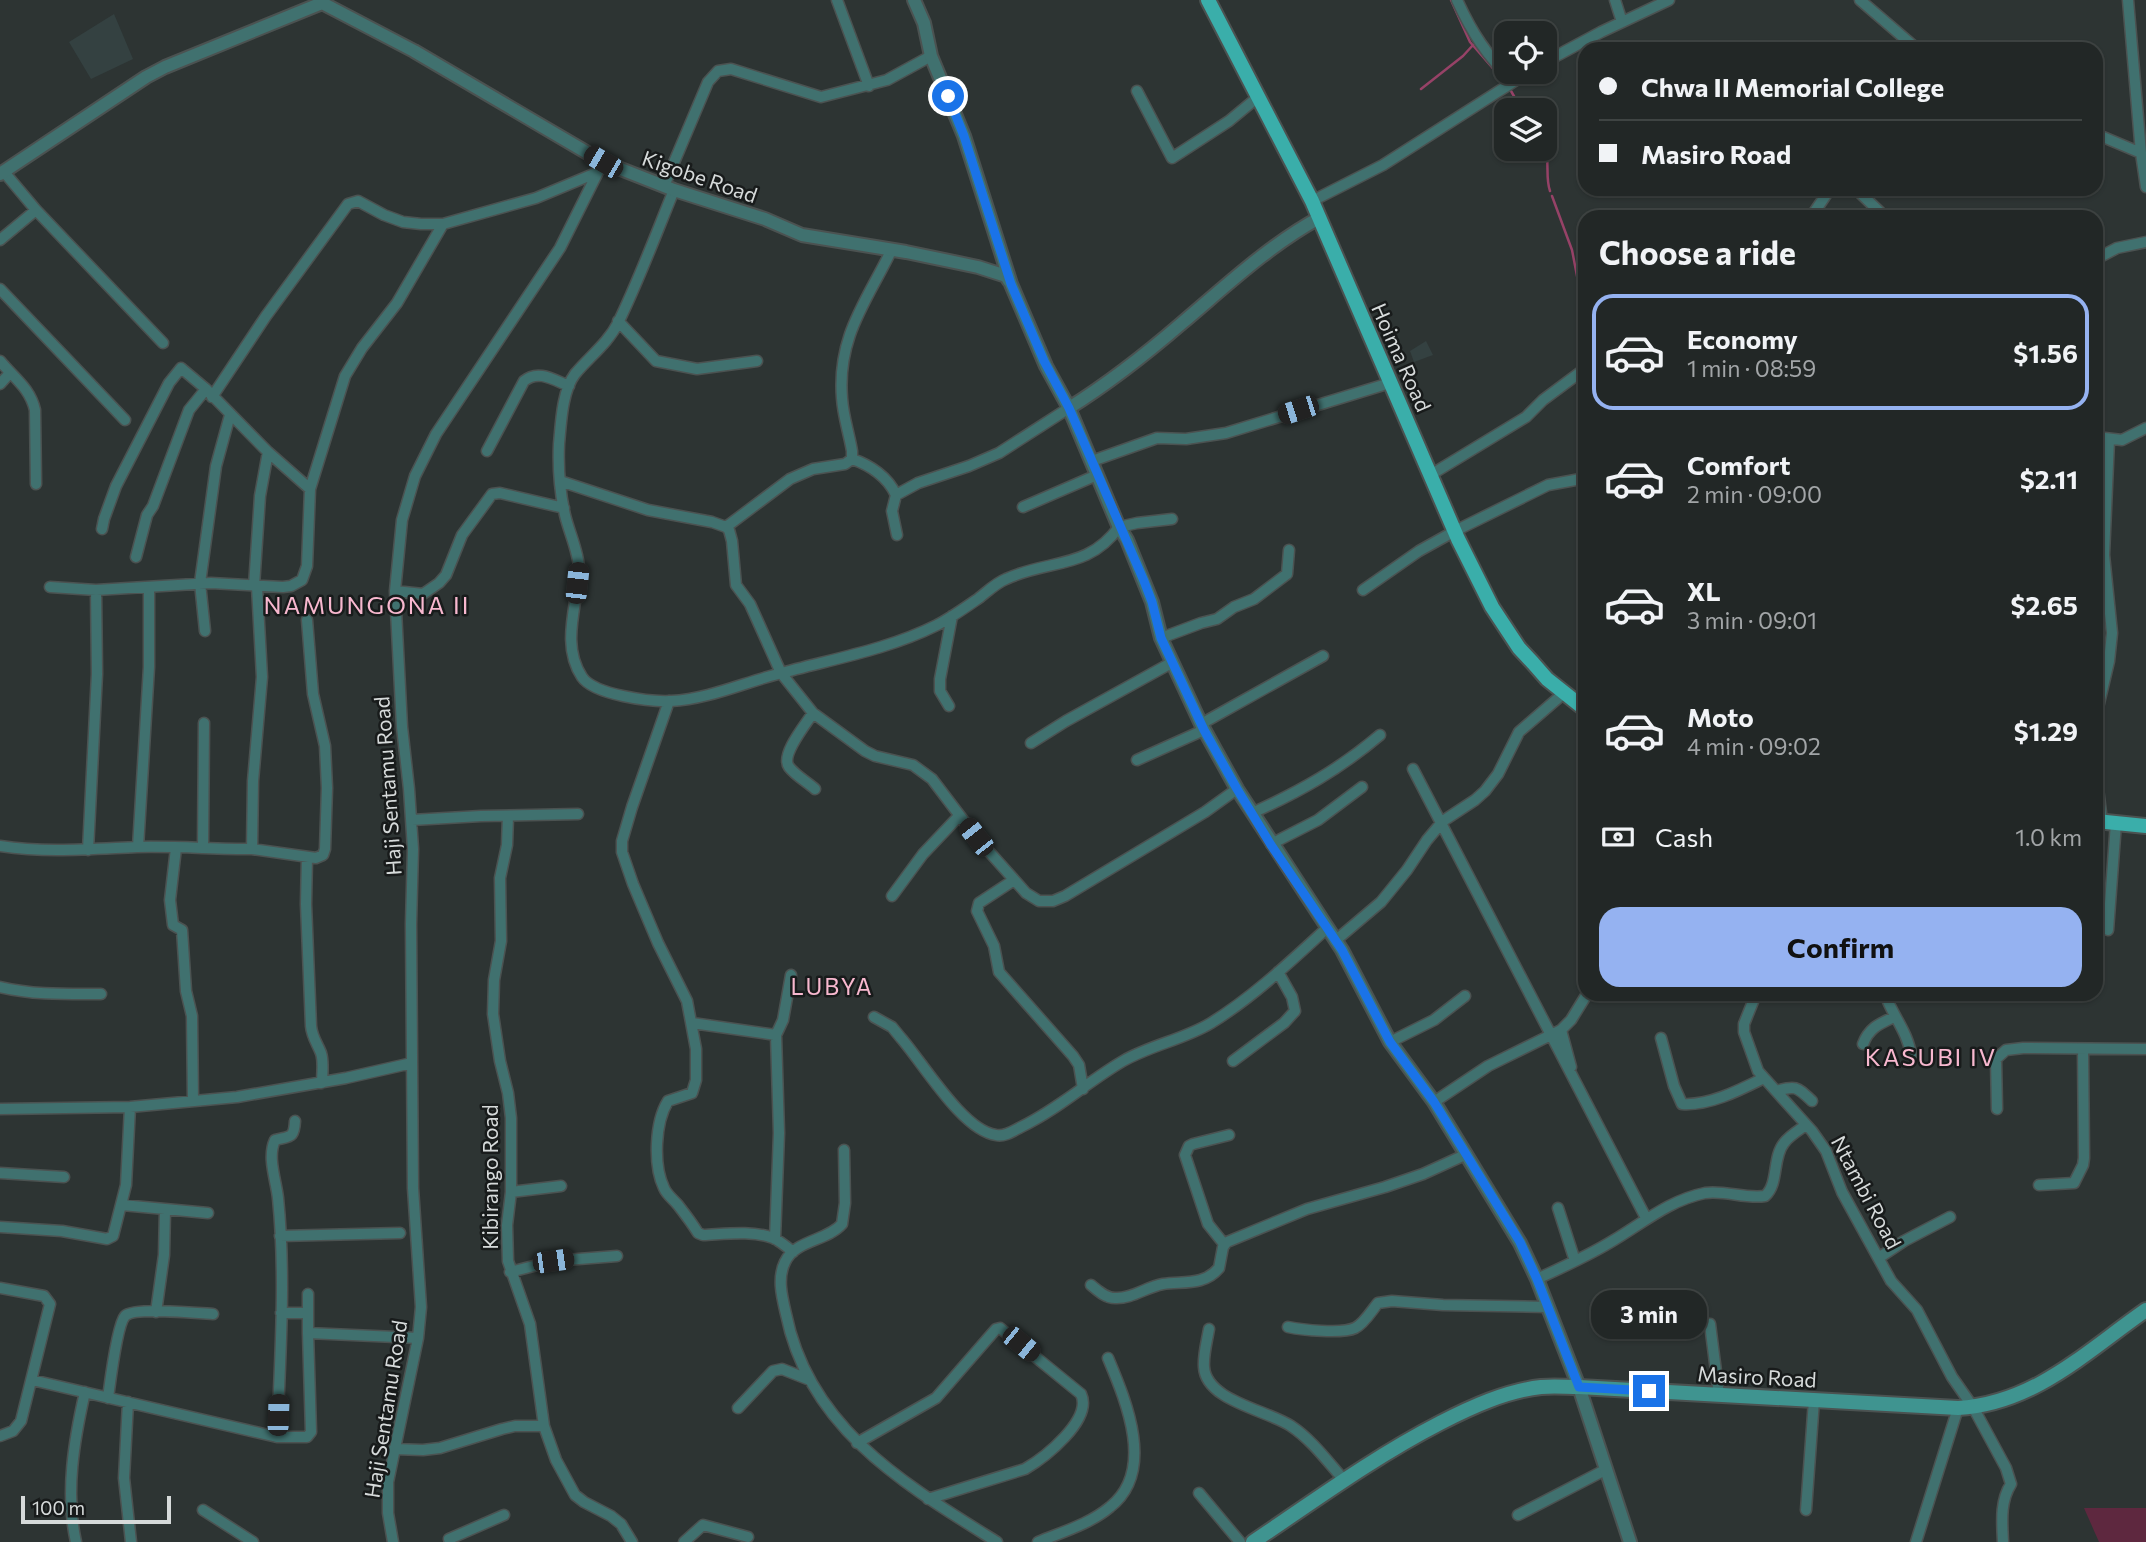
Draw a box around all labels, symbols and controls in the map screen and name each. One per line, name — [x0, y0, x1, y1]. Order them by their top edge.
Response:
map controls — [1494, 21, 1557, 161]
button: locate — [1494, 21, 1557, 84]
text: Chwa II Memorial College — [1641, 71, 1944, 102]
route start — [932, 80, 964, 112]
button: layers — [1494, 98, 1557, 161]
text: Masiro Road — [1641, 138, 1791, 169]
car — [580, 142, 627, 182]
street label: Kigobe Road — [639, 145, 761, 207]
text: Choose a ride — [1599, 232, 1796, 272]
street label: Hoima Road — [1367, 299, 1437, 415]
icon: car — [1603, 321, 1666, 384]
text: Economy — [1687, 323, 1798, 354]
text: $1.56 — [2013, 337, 2078, 368]
text: 1 min · 08:59 — [1687, 354, 1816, 382]
car — [1275, 394, 1322, 426]
icon: car — [1603, 447, 1666, 510]
text: Comfort — [1687, 449, 1790, 480]
text: $2.11 — [2020, 463, 2078, 494]
text: 2 min · 09:00 — [1687, 480, 1822, 508]
car — [565, 561, 590, 605]
icon: car — [1603, 573, 1666, 636]
text: XL — [1687, 575, 1721, 606]
text: $2.65 — [2011, 589, 2078, 620]
district label: NAMUNGONA II — [264, 590, 470, 619]
text: 3 min · 09:01 — [1687, 606, 1817, 634]
street label: Haji Sentamu Road — [368, 696, 406, 876]
icon: car — [1603, 699, 1666, 762]
text: Moto — [1687, 701, 1754, 732]
text: $1.29 — [2014, 715, 2078, 746]
text: 4 min · 09:02 — [1687, 732, 1821, 760]
car — [955, 814, 998, 860]
icon: cash — [1599, 818, 1637, 856]
text: Cash — [1655, 821, 1713, 852]
text: 1.0 km — [2015, 823, 2082, 851]
button: Confirm — [1599, 907, 2082, 987]
district label: LUBYA — [790, 972, 874, 1000]
district label: KASUBI IV — [1865, 1042, 1997, 1071]
street label: Kibirango Road — [477, 1104, 502, 1250]
street label: Ntambi Road — [1827, 1131, 1907, 1253]
car — [531, 1248, 576, 1274]
callout: 3 min — [1591, 1290, 1707, 1338]
text: 3 min — [1620, 1300, 1678, 1328]
street label: Haji Sentamu Road — [359, 1318, 411, 1500]
car — [999, 1323, 1044, 1365]
street label: Masiro Road — [1697, 1360, 1817, 1392]
route end — [1633, 1375, 1665, 1407]
car — [267, 1394, 290, 1436]
scale bar — [21, 1493, 172, 1525]
text: 100 m — [32, 1496, 85, 1519]

